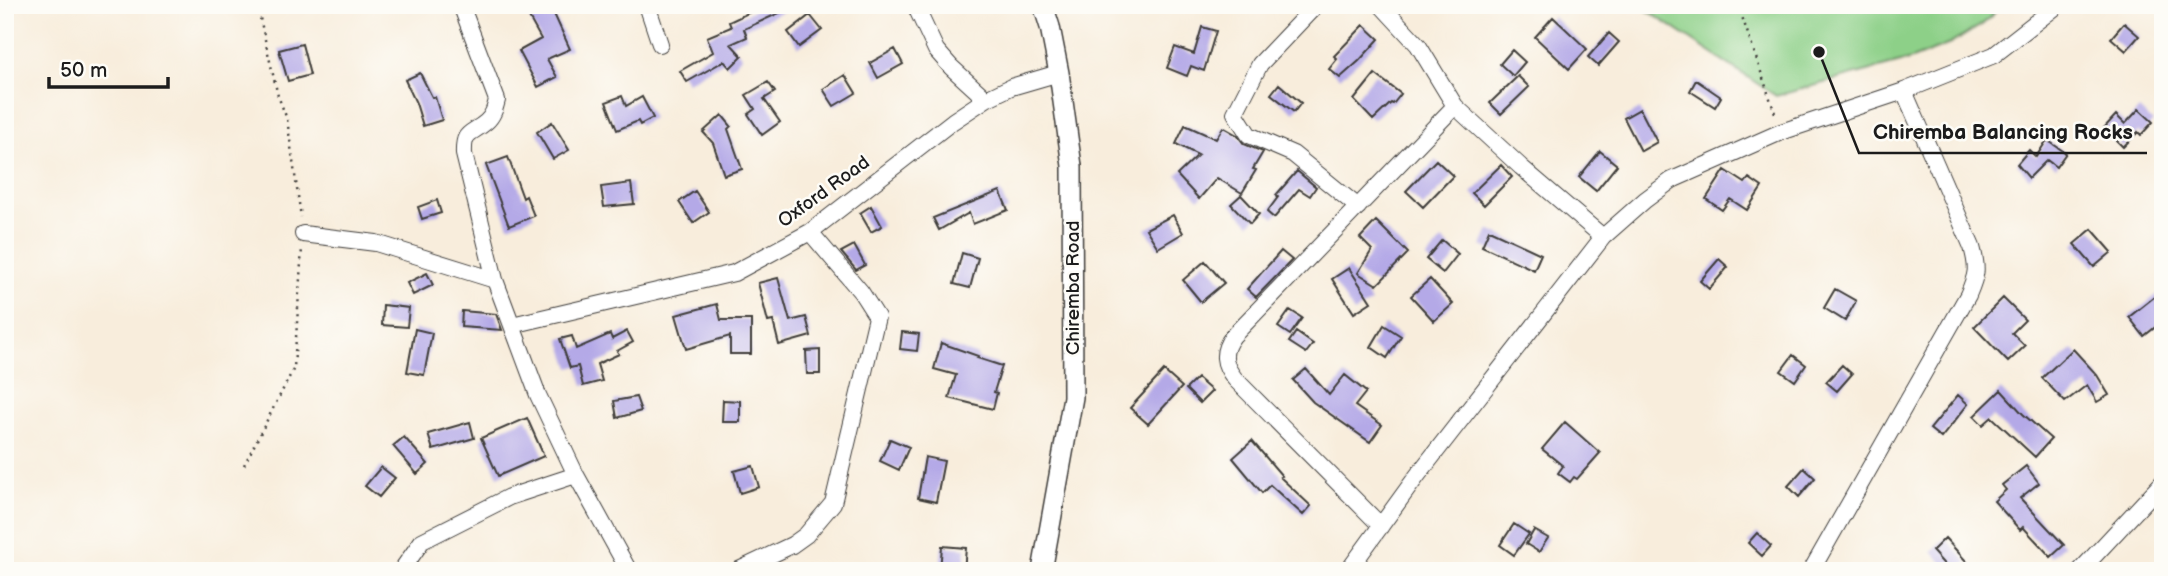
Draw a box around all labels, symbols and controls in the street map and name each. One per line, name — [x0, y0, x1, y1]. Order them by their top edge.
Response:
scale bar — [49, 46, 168, 90]
text: 50 m — [60, 58, 107, 83]
callout: Chiremba Balancing Rocks — [1859, 111, 2147, 153]
text: Chiremba Balancing Rocks — [1873, 120, 2133, 145]
street label: Oxford Road — [774, 151, 874, 233]
street label: Chiremba Road — [1062, 221, 1085, 355]

